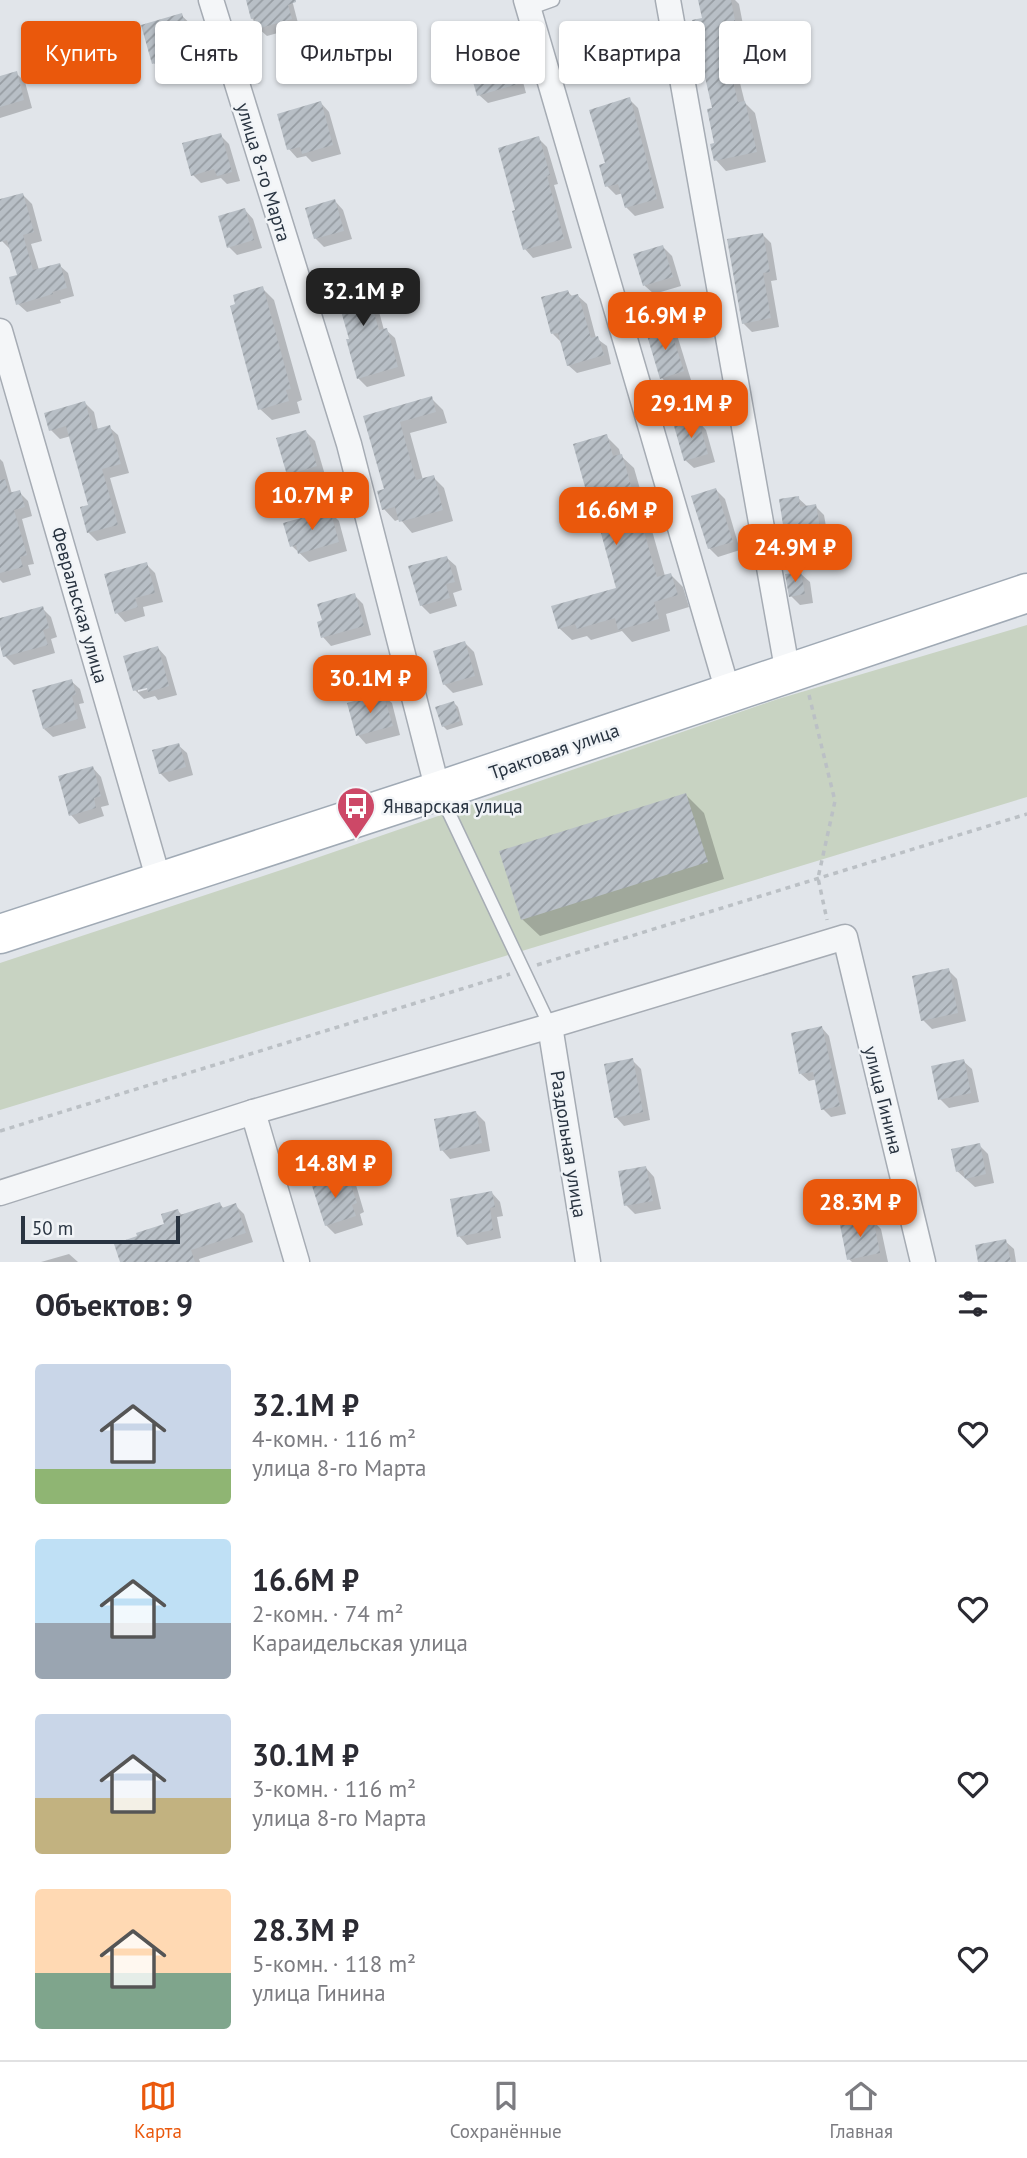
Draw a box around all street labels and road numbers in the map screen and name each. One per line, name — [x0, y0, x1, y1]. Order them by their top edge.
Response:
street label: улица 8-го Марта — [231, 100, 297, 244]
street label: Февральская улица — [46, 524, 114, 686]
street label: Трактовая улица — [486, 718, 622, 784]
street label: улица Гинина — [859, 1044, 909, 1156]
street label: Раздольная улица — [546, 1069, 592, 1219]

